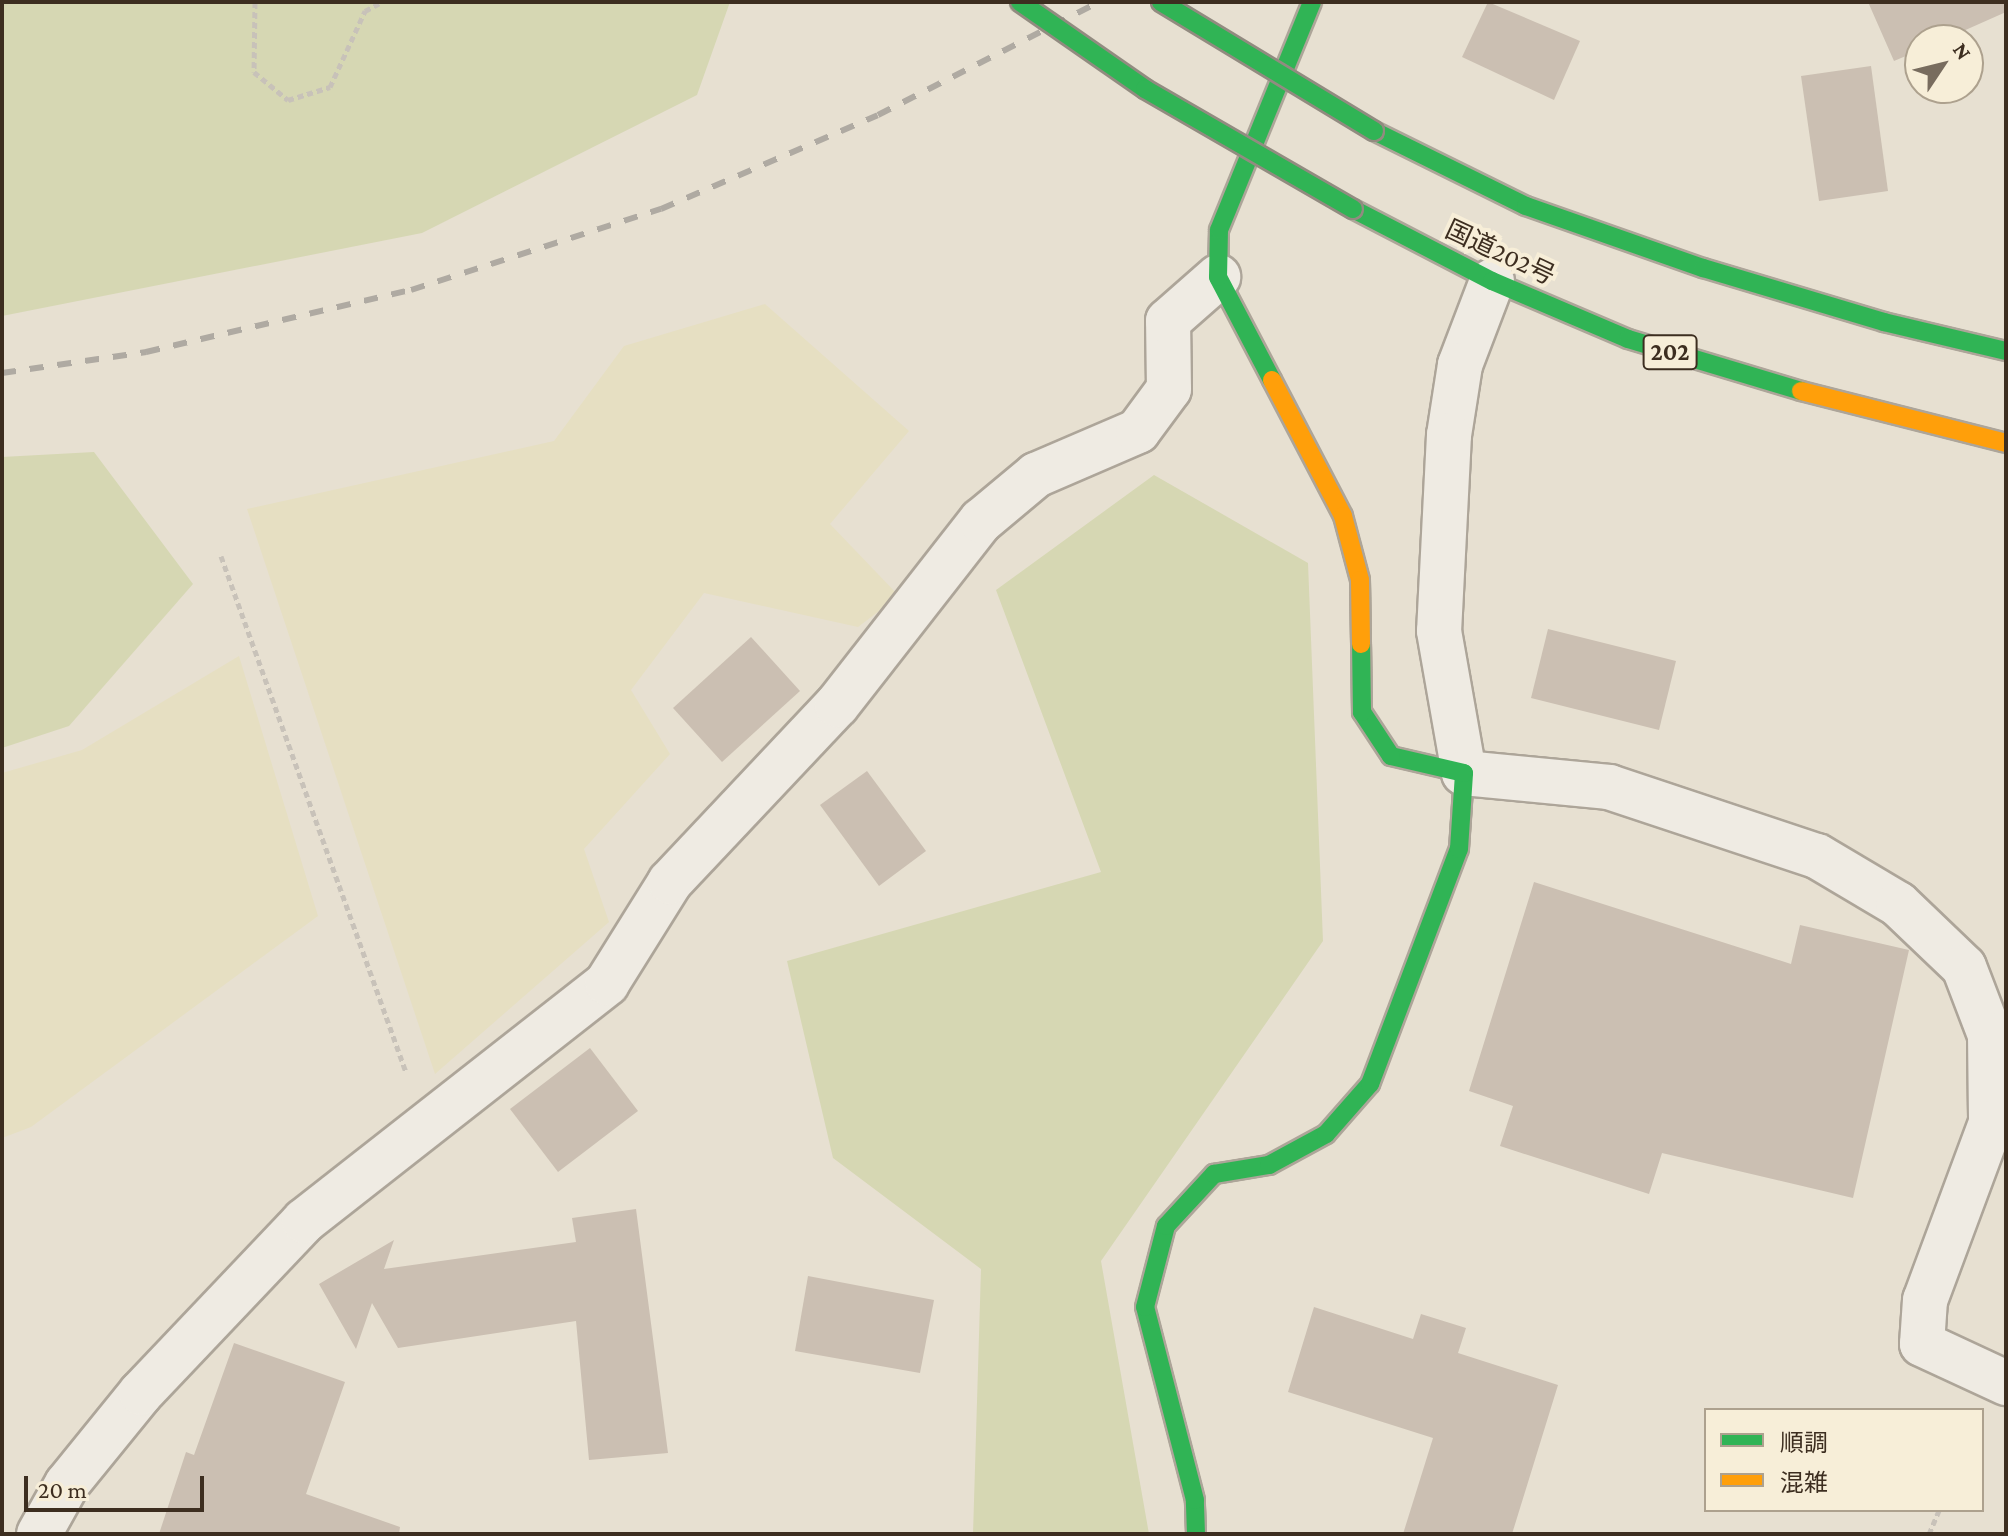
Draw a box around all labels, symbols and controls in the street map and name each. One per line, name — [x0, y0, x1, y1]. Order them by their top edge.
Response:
north arrow — [1904, 24, 1984, 104]
text: N — [1948, 38, 1977, 64]
street label: 国道202号 — [1440, 214, 1560, 292]
road number: 202 — [1642, 332, 1698, 372]
legend — [1704, 1408, 1984, 1512]
text: 順調 — [1780, 1429, 1828, 1456]
scale bar — [28, 1460, 208, 1510]
text: 混雑 — [1780, 1469, 1828, 1496]
text: 20 m — [38, 1476, 87, 1503]

